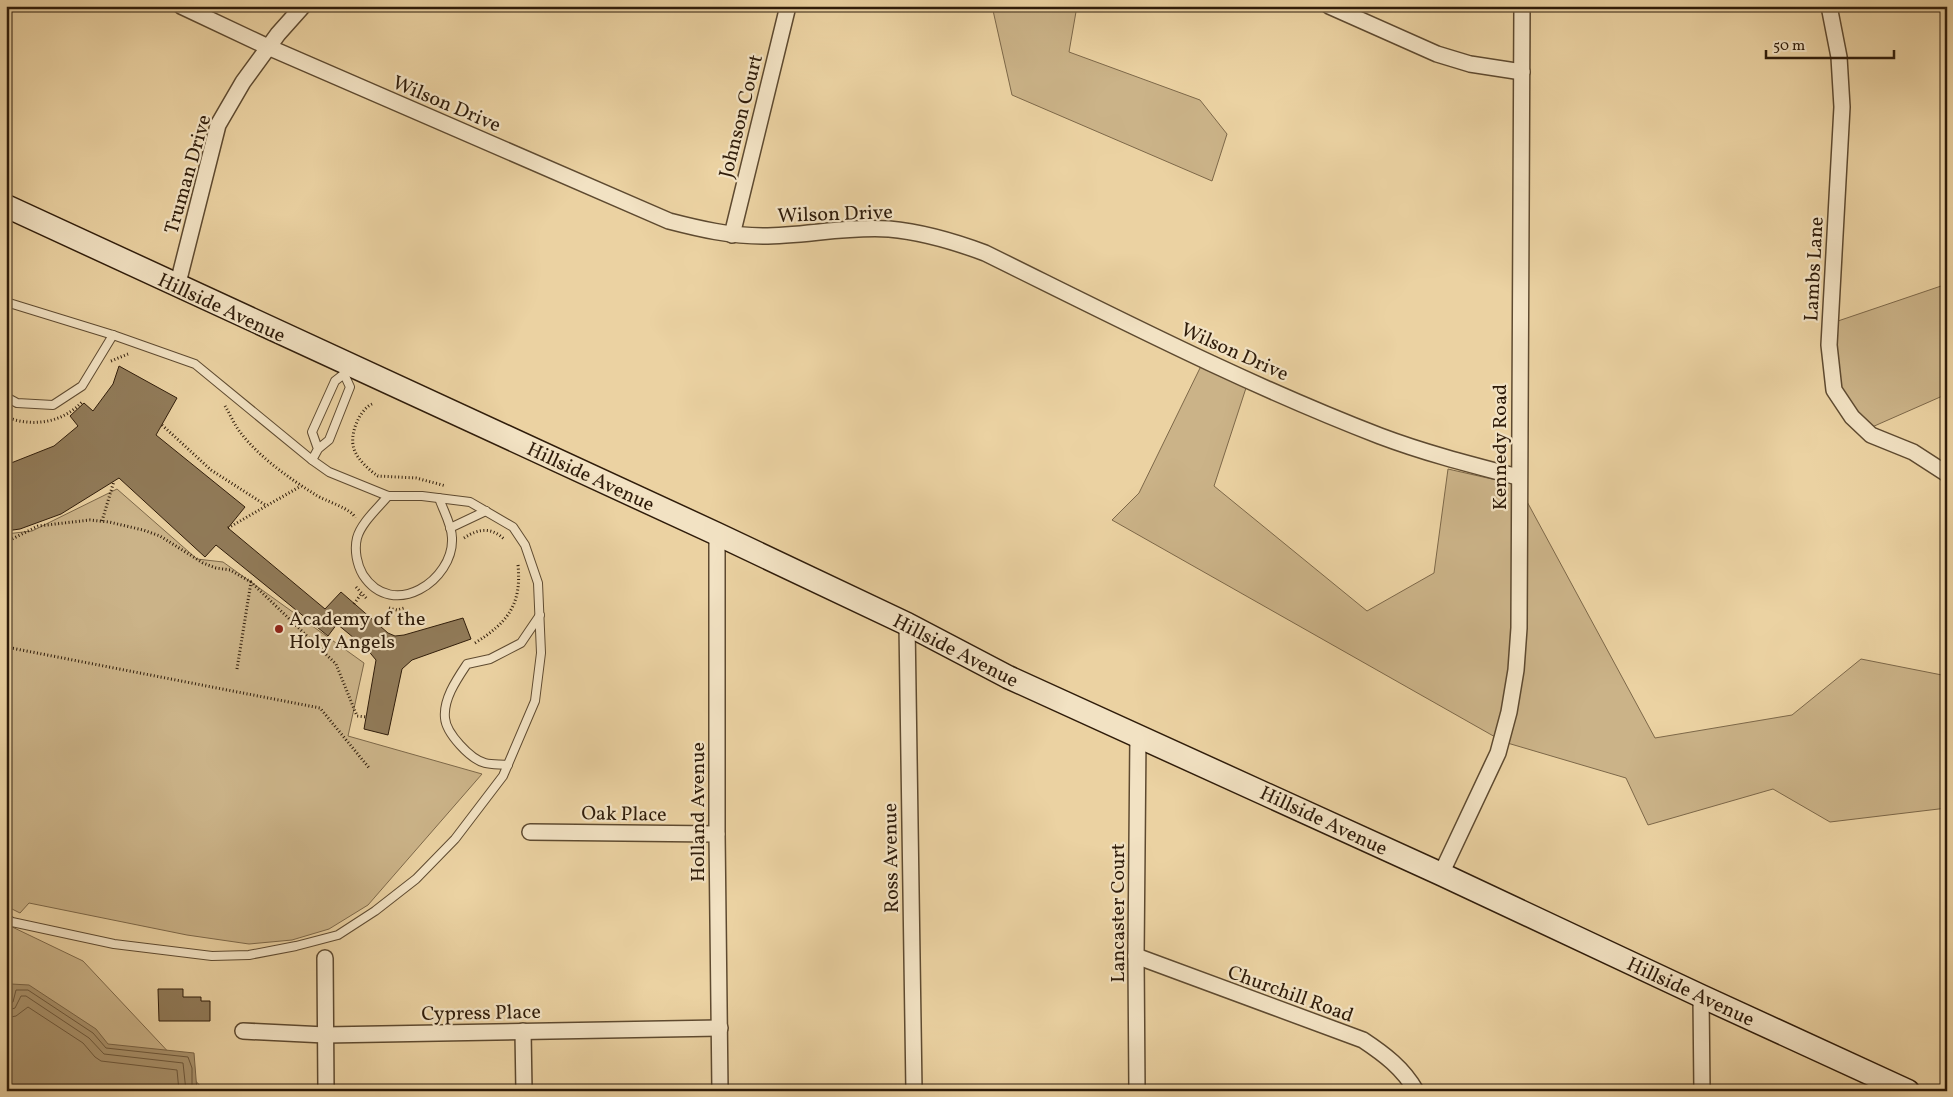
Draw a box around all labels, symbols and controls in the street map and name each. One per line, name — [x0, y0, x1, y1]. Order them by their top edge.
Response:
scale bar — [1766, 28, 1893, 60]
text: 50 m — [1773, 36, 1805, 57]
street label: Johnson Court — [713, 52, 771, 181]
street label: Wilson Drive — [388, 69, 505, 140]
street label: Truman Drive — [159, 112, 219, 238]
street label: Wilson Drive — [777, 199, 893, 231]
street label: Lambs Lane — [1798, 216, 1832, 322]
street label: Hillside Avenue — [153, 267, 290, 351]
street label: Wilson Drive — [1176, 317, 1293, 389]
street label: Kennedy Road — [1487, 384, 1515, 510]
street label: Hillside Avenue — [522, 436, 659, 520]
place label: Academy of the Holy Angels — [289, 606, 425, 657]
street label: Hillside Avenue — [887, 608, 1023, 696]
marker: Academy of the Holy Angels — [273, 623, 285, 635]
street label: Holland Avenue — [685, 742, 713, 882]
street label: Hillside Avenue — [1255, 780, 1392, 864]
street label: Oak Place — [581, 800, 667, 830]
street label: Ross Avenue — [877, 802, 907, 913]
street label: Lancaster Court — [1105, 843, 1133, 983]
street label: Hillside Avenue — [1622, 951, 1759, 1035]
street label: Churchill Road — [1223, 959, 1357, 1031]
street label: Cypress Place — [421, 999, 541, 1029]

